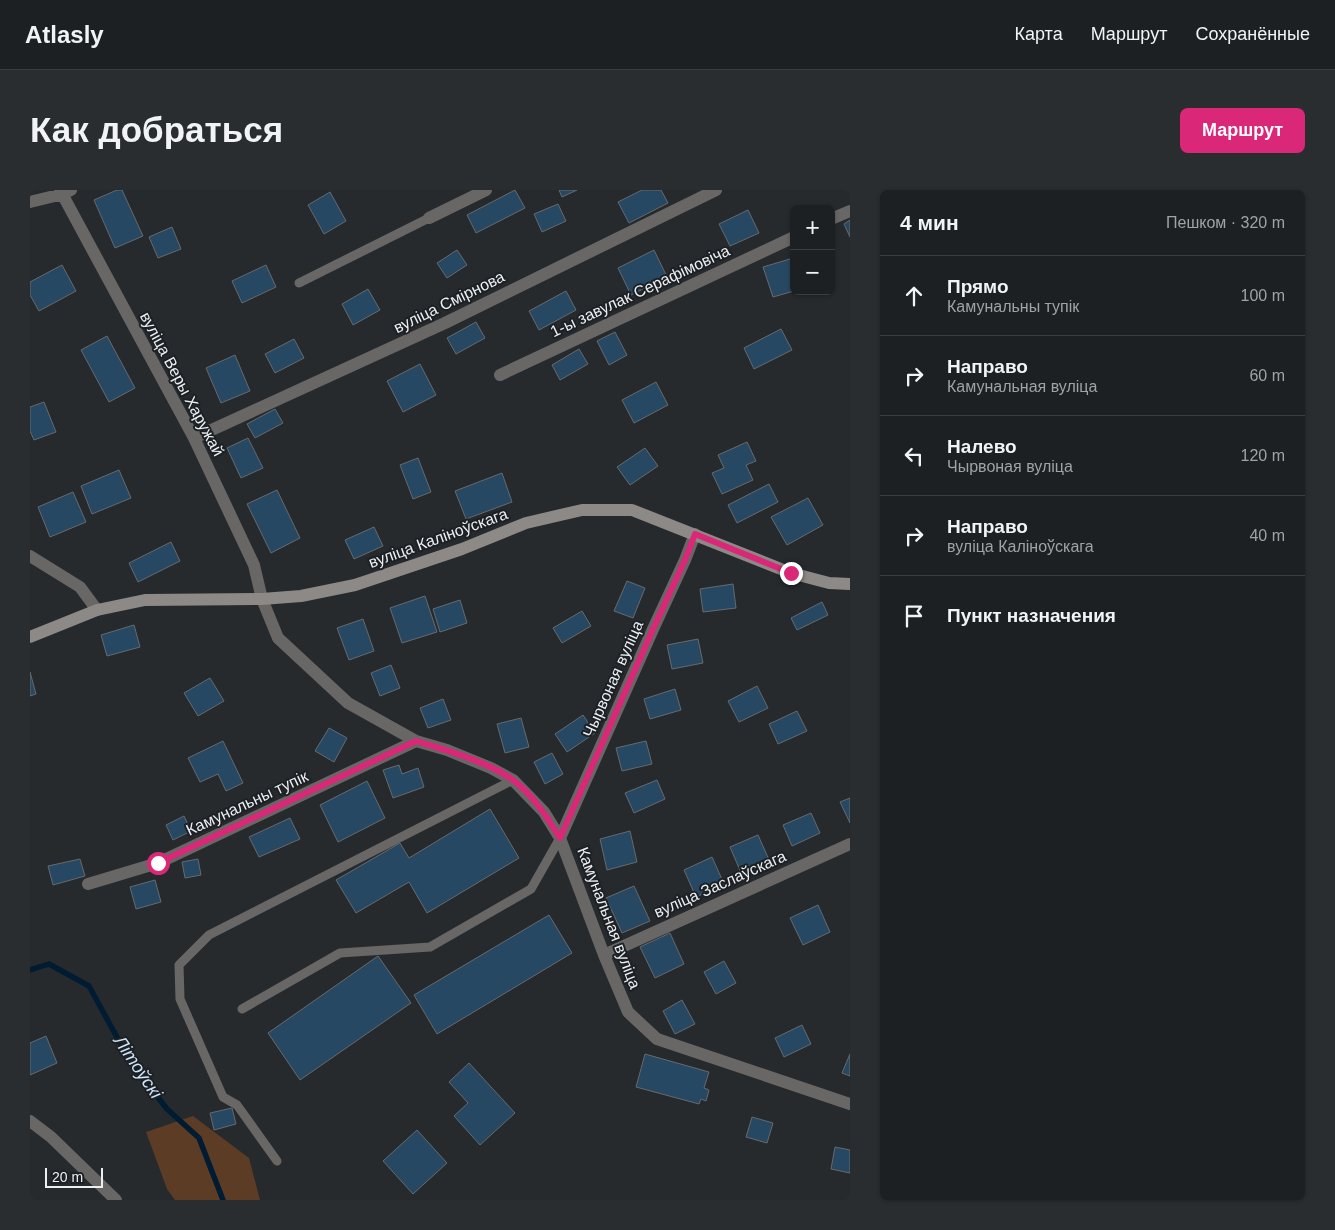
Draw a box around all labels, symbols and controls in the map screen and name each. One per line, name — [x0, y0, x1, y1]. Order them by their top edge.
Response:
text: Atlasly — [25, 21, 104, 48]
text: Карта — [1015, 24, 1063, 44]
text: Маршрут — [1091, 24, 1167, 44]
text: Сохранённые — [1195, 24, 1310, 44]
button: Маршрут — [1180, 108, 1305, 153]
text: Как добраться — [30, 110, 283, 149]
map controls — [790, 205, 835, 295]
button: + — [790, 205, 835, 250]
text: 4 мин — [900, 211, 959, 234]
text: Пешком · 320 m — [1166, 214, 1285, 231]
street label: 1-ы завулак Серафімовіча — [548, 242, 733, 340]
button: − — [790, 250, 835, 295]
street label: вуліца Смірнова — [391, 268, 507, 336]
text: Прямо — [947, 276, 1009, 297]
icon: ahead — [900, 282, 928, 310]
text: 100 m — [1241, 287, 1285, 304]
text: Камунальны тупік — [947, 298, 1079, 315]
street label: вуліца Веры Харужай — [137, 309, 227, 459]
text: Направо — [947, 356, 1028, 377]
icon: right — [900, 362, 928, 390]
text: 60 m — [1249, 367, 1285, 384]
text: Камунальная вуліца — [947, 378, 1097, 395]
text: Налево — [947, 436, 1017, 457]
icon: left — [900, 442, 928, 470]
text: 120 m — [1241, 447, 1285, 464]
text: Чырвоная вуліца — [947, 458, 1073, 475]
street label: вуліца Каліноўскага — [366, 505, 510, 571]
text: Направо — [947, 516, 1028, 537]
icon: right — [900, 522, 928, 550]
text: 40 m — [1249, 527, 1285, 544]
text: вуліца Каліноўскага — [947, 538, 1094, 555]
route end — [780, 562, 803, 585]
icon: arrive — [900, 602, 928, 630]
text: Пункт назначения — [947, 605, 1116, 626]
street label: Чырвоная вуліца — [580, 618, 646, 740]
street label: Камунальны тупік — [183, 767, 311, 839]
street label: Камунальная вуліца — [574, 845, 644, 991]
street label: вуліца Заслаўскага — [651, 847, 789, 921]
route start — [147, 852, 170, 875]
water label: Літоўскі — [109, 1031, 167, 1103]
scale bar — [45, 1165, 102, 1188]
text: 20 m — [52, 1169, 83, 1185]

